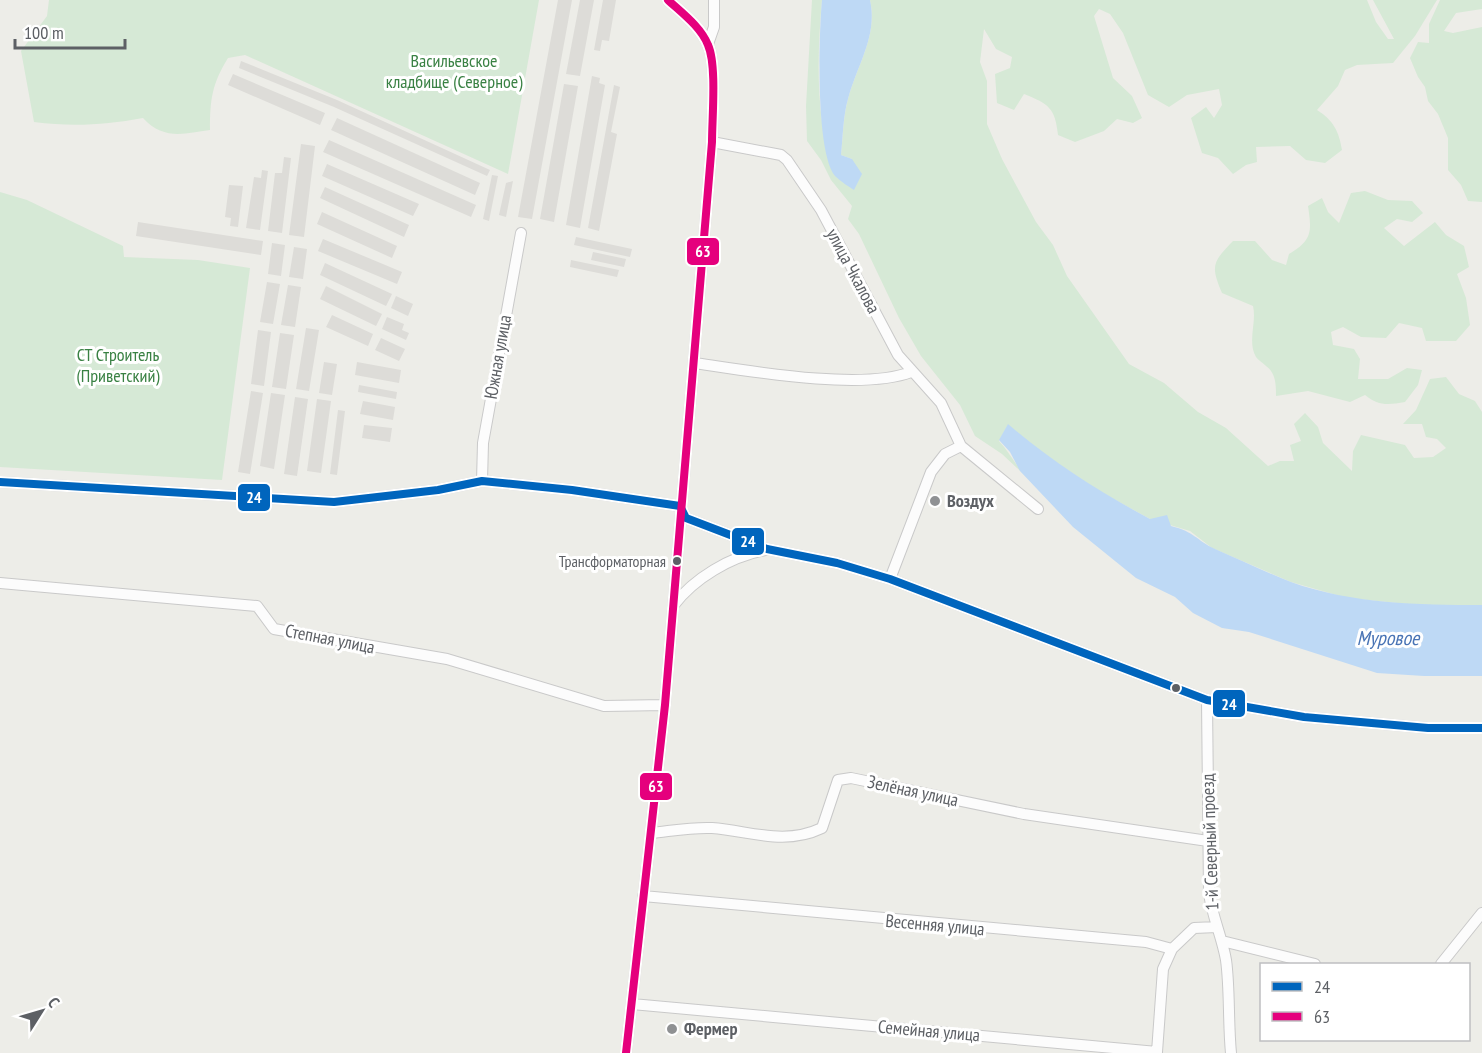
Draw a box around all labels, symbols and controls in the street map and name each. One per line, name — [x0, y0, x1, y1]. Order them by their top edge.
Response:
scale bar — [15, 12, 124, 50]
text: 100 m — [24, 21, 64, 44]
park label: Васильевское кладбище (Северное) — [386, 49, 523, 93]
street label: улица Чкалова — [821, 224, 885, 317]
line badge: 63 — [686, 237, 720, 266]
text: 63 — [695, 241, 711, 261]
street label: Южная улица — [479, 313, 516, 401]
park label: СТ Строитель (Приветский) — [77, 343, 160, 387]
line badge: 24 — [237, 483, 271, 512]
text: 24 — [246, 487, 262, 507]
place label: Воздух — [947, 489, 994, 512]
marker: Воздух — [928, 494, 942, 508]
line badge: 24 — [731, 527, 765, 556]
text: 24 — [740, 531, 756, 551]
place label: Трансформаторная — [559, 551, 666, 571]
marker: Трансформаторная — [671, 555, 683, 567]
street label: Степная улица — [283, 619, 377, 658]
water label: Муровое — [1357, 625, 1421, 651]
unlabelled marker — [1170, 682, 1182, 694]
line badge: 24 — [1212, 689, 1246, 718]
text: 24 — [1221, 694, 1237, 714]
street label: Зелёная улица — [866, 770, 961, 811]
line badge: 63 — [639, 772, 673, 801]
street label: 1-й Северный проезд — [1196, 773, 1223, 911]
text: 63 — [648, 776, 664, 796]
street label: Весенняя улица — [884, 909, 986, 940]
legend — [1260, 963, 1470, 1041]
text: 24 — [1314, 975, 1330, 998]
north arrow — [12, 981, 72, 1041]
text: С — [44, 993, 65, 1011]
text: 63 — [1314, 1005, 1330, 1028]
street label: Семейная улица — [877, 1015, 981, 1046]
place label: Фермер — [684, 1017, 738, 1040]
marker: Фермер — [665, 1022, 679, 1036]

